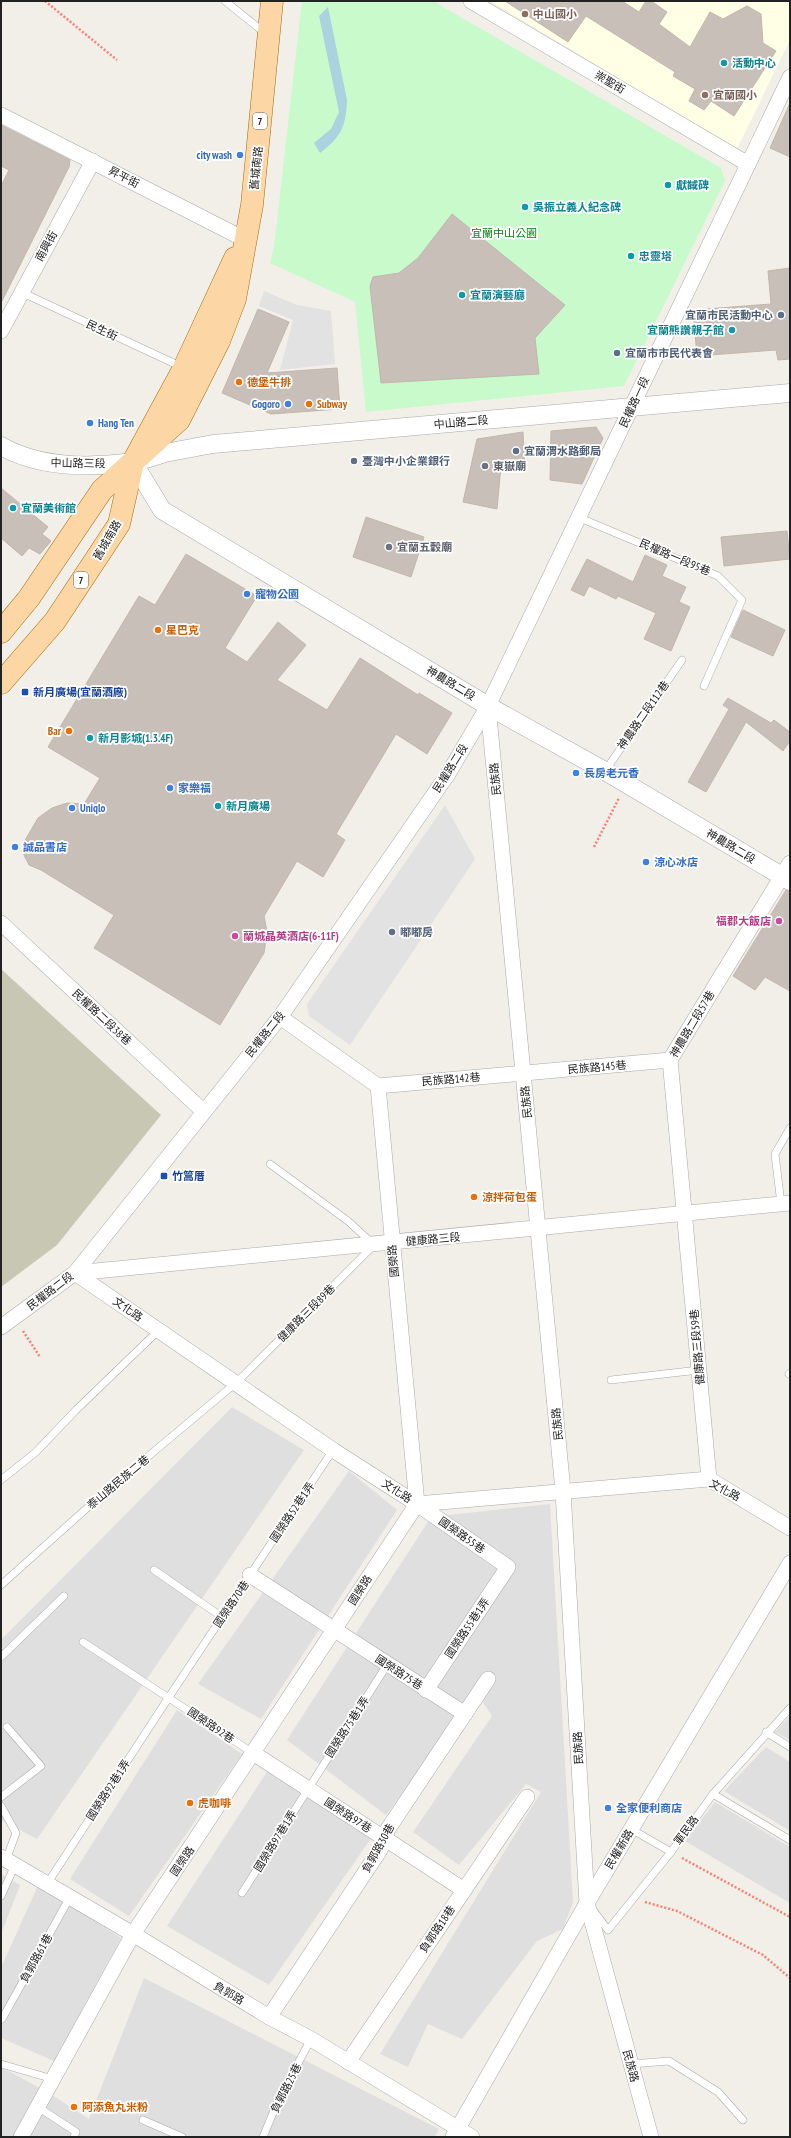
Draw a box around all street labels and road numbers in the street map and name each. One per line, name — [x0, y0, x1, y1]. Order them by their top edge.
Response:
street label: 崇聖街 — [592, 68, 628, 96]
road number: 7 — [253, 113, 267, 129]
street label: 舊城南路 — [247, 145, 265, 191]
street label: 昇平街 — [106, 163, 142, 191]
street label: 南興街 — [32, 228, 60, 264]
street label: 民生街 — [84, 317, 120, 343]
street label: 民權路一段 — [616, 374, 652, 430]
street label: 中山路二段 — [433, 413, 489, 431]
street label: 中山路三段 — [50, 456, 106, 470]
street label: 舊城南路 — [90, 517, 124, 563]
street label: 民權路一段95巷 — [637, 536, 713, 578]
road number: 7 — [74, 572, 88, 588]
street label: 神農路二段 — [424, 663, 478, 703]
street label: 神農路二段112巷 — [614, 678, 672, 752]
street label: 民權路二段 — [429, 741, 471, 795]
street label: 民族路 — [487, 762, 503, 796]
street label: 神農路二段 — [704, 826, 758, 866]
street label: 民權路二段38巷 — [69, 986, 135, 1048]
street label: 神農路二段57巷 — [666, 988, 718, 1060]
street label: 民權路二段 — [242, 1008, 288, 1060]
street label: 民族路145巷 — [567, 1057, 627, 1077]
street label: 民族路142巷 — [421, 1069, 481, 1089]
street label: 民族路 — [518, 1085, 534, 1119]
street label: 健康路三段 — [405, 1230, 461, 1248]
street label: 國榮路 — [385, 1244, 401, 1278]
street label: 民權路二段 — [24, 1269, 76, 1313]
street label: 健康路三段89巷 — [274, 1281, 338, 1345]
street label: 文化路 — [110, 1294, 146, 1324]
street label: 健康路三段59巷 — [687, 1309, 707, 1385]
street label: 民族路 — [549, 1407, 565, 1441]
street label: 泰山路民族二巷 — [84, 1452, 152, 1512]
street label: 文化路 — [379, 1476, 415, 1506]
street label: 文化路 — [707, 1476, 743, 1504]
street label: 國榮路52巷1弄 — [267, 1479, 317, 1545]
street label: 國榮路55巷 — [436, 1514, 488, 1556]
street label: 國榮路 — [345, 1572, 375, 1608]
street label: 國榮路70巷 — [210, 1578, 252, 1630]
street label: 國榮路55巷1弄 — [442, 1595, 492, 1661]
street label: 國榮路75巷 — [373, 1651, 425, 1693]
street label: 國榮路75巷1弄 — [322, 1694, 372, 1760]
street label: 國榮路92巷 — [185, 1704, 237, 1746]
street label: 民族路 — [570, 1731, 586, 1765]
street label: 國榮路92巷1弄 — [83, 1757, 133, 1823]
street label: 國榮路97巷 — [322, 1794, 374, 1836]
street label: 國榮路97巷1弄 — [251, 1808, 299, 1874]
street label: 軍民路 — [671, 1813, 701, 1847]
street label: 負郭路30巷 — [359, 1821, 397, 1875]
street label: 民權新路 — [602, 1827, 636, 1871]
street label: 國榮路 — [167, 1843, 197, 1879]
street label: 負郭路18巷 — [416, 1903, 458, 1955]
street label: 負郭路61巷 — [17, 1931, 55, 1985]
street label: 負郭路 — [211, 1979, 247, 2007]
street label: 民族路 — [620, 2048, 642, 2084]
street label: 負郭路25巷 — [268, 2061, 304, 2115]

